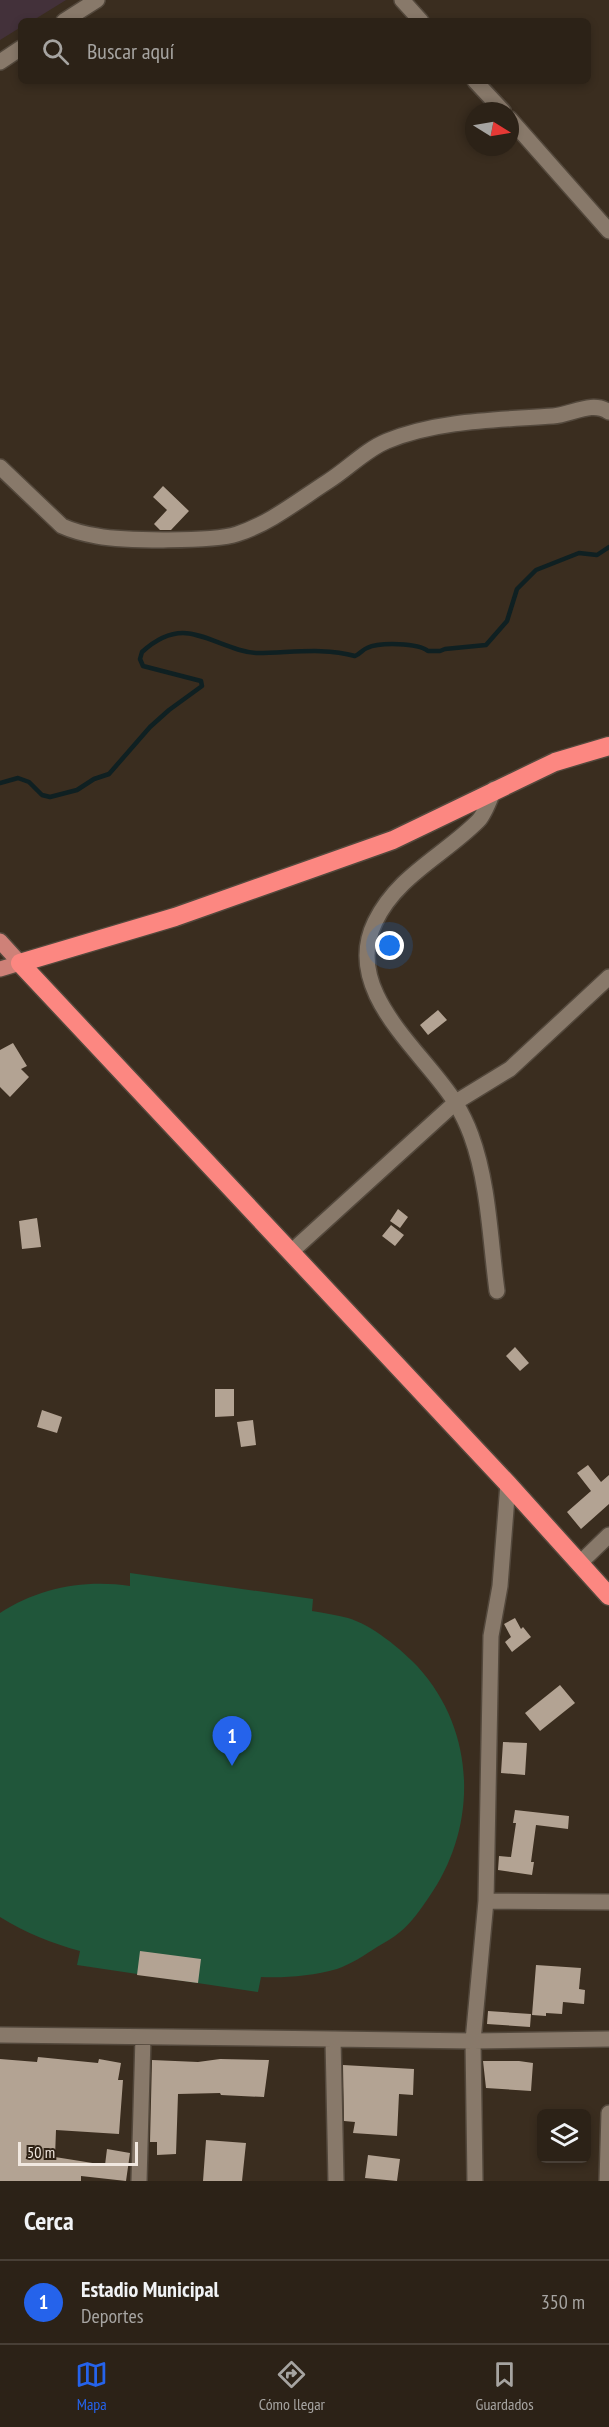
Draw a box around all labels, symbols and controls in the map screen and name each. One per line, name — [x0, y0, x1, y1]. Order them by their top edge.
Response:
search box — [18, 18, 591, 84]
icon: search — [39, 35, 72, 68]
text: Buscar aquí — [87, 37, 174, 65]
north arrow — [465, 102, 519, 156]
your location — [375, 931, 404, 960]
pin: 1 — [212, 1716, 252, 1766]
map controls — [537, 2109, 591, 2163]
button: layers — [537, 2109, 591, 2163]
scale bar — [18, 2139, 138, 2166]
text: 50 m — [27, 2142, 55, 2162]
text: Cerca — [24, 2204, 74, 2237]
text: Estadio Municipal — [81, 2275, 219, 2303]
text: 1 — [39, 2289, 48, 2315]
text: 350 m — [541, 2289, 585, 2315]
text: Deportes — [81, 2303, 143, 2329]
tab: Mapa — [75, 2358, 108, 2414]
tab: Cómo llegar — [259, 2358, 325, 2414]
tab: Guardados — [476, 2358, 534, 2414]

